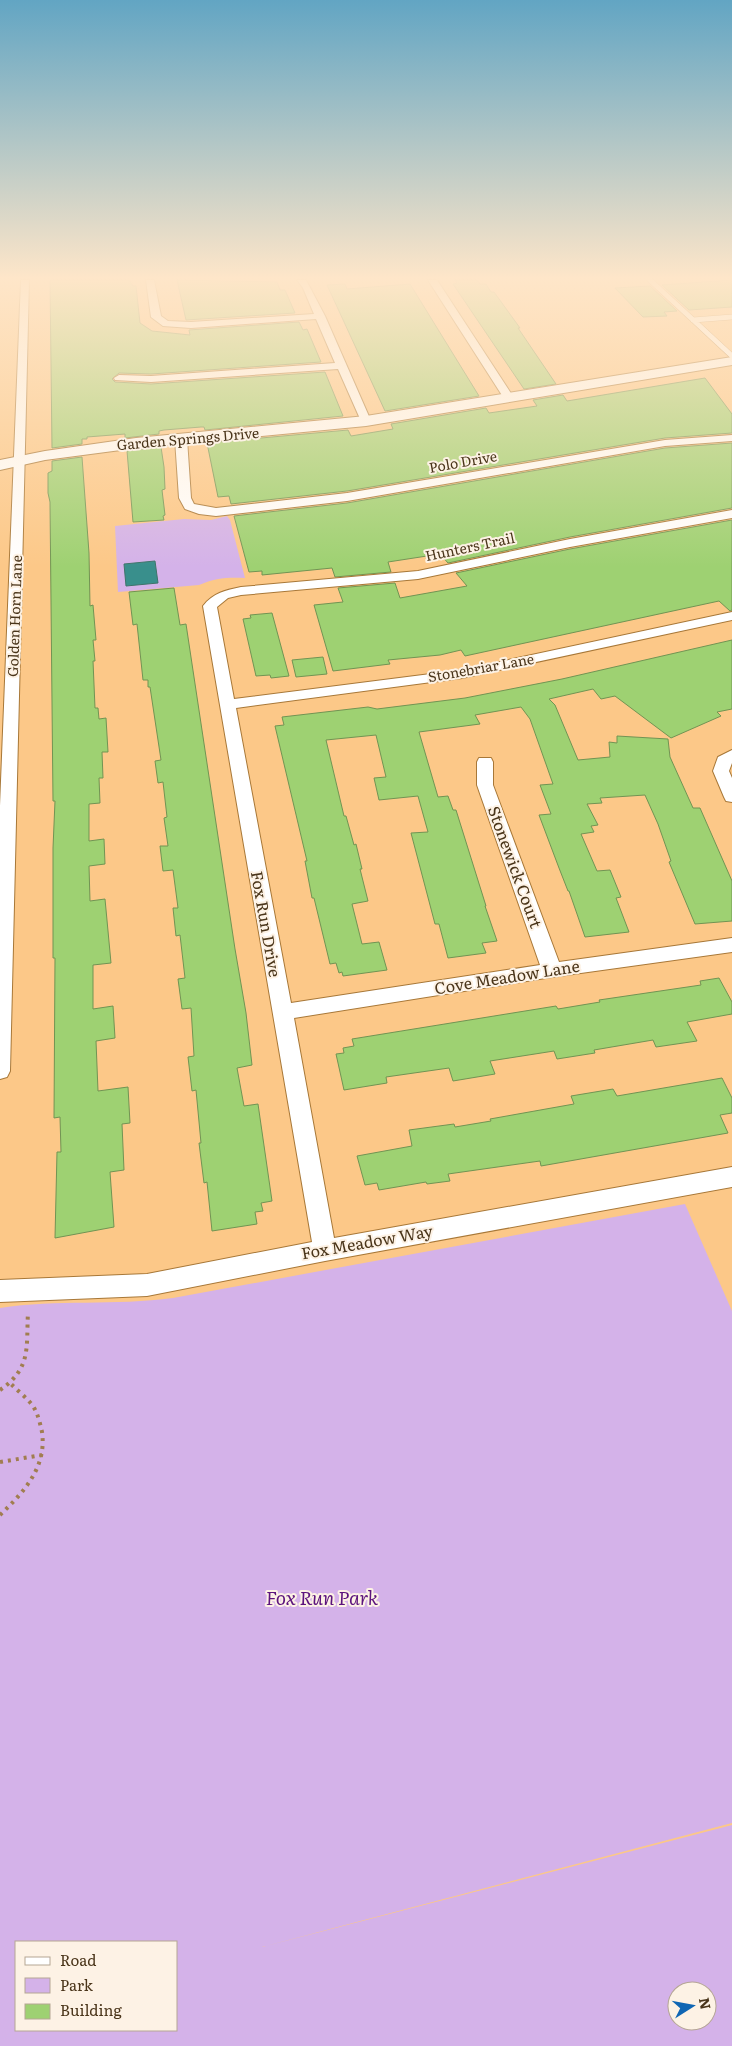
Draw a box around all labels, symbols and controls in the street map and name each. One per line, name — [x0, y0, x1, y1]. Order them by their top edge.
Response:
street label: Garden Springs Drive — [116, 422, 260, 454]
street label: Polo Drive — [427, 445, 498, 477]
street label: Hunters Trail — [423, 527, 517, 565]
street label: Golden Horn Lane — [2, 555, 26, 677]
street label: Stonebriar Lane — [426, 648, 535, 686]
street label: Stonewick Court — [483, 802, 549, 931]
street label: Fox Run Drive — [246, 869, 288, 979]
street label: Cove Meadow Lane — [433, 953, 581, 999]
street label: Fox Meadow Way — [299, 1218, 435, 1264]
park label: Fox Run Park — [266, 1583, 379, 1611]
legend — [15, 1941, 178, 2031]
text: Road — [60, 1948, 96, 1971]
text: Park — [60, 1973, 94, 1996]
north arrow — [667, 1981, 717, 2031]
text: N — [695, 1996, 717, 2011]
text: Building — [60, 1998, 122, 2021]

